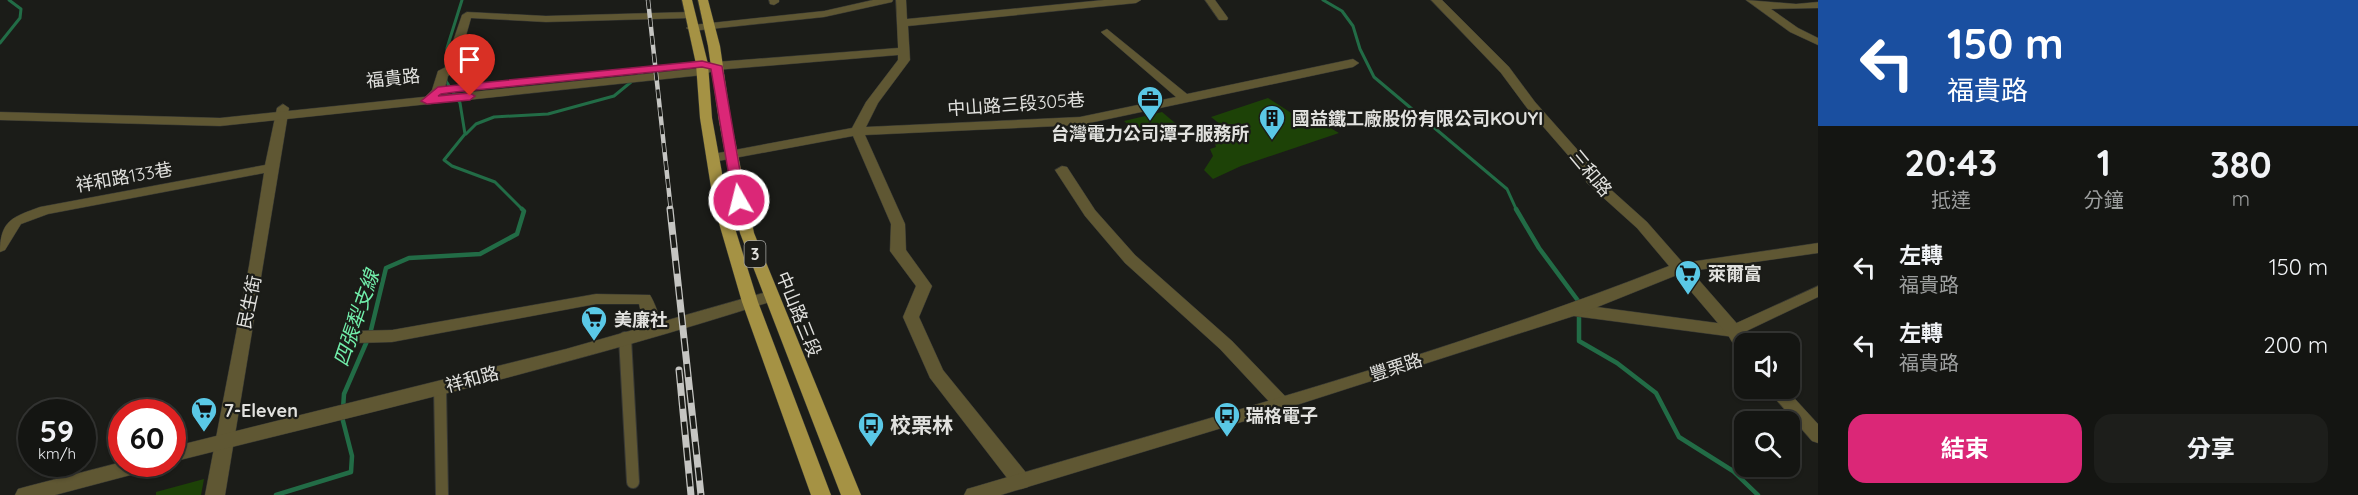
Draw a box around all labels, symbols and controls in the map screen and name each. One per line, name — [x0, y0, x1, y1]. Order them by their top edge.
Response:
text: 150 m — [1947, 17, 2064, 70]
icon: left — [1848, 24, 1926, 102]
pin — [444, 34, 495, 96]
icon: arrive — [453, 43, 486, 76]
street label: 福貴路 — [365, 64, 421, 92]
text: 福貴路 — [1947, 73, 2028, 107]
office icon: 台灣電力公司潭子服務所 — [1135, 84, 1165, 122]
street label: 中山路三段305巷 — [946, 88, 1086, 120]
building icon: 國益鐵工廠股份有限公司KOUYI — [1257, 103, 1287, 141]
place label: 國益鐵工廠股份有限公司KOUYI — [1292, 107, 1543, 130]
place label: 台灣電力公司潭子服務所 — [1051, 122, 1249, 145]
text: 20:43 — [1904, 140, 1997, 185]
text: 1 — [2097, 140, 2111, 185]
text: 380 — [2210, 142, 2272, 187]
street label: 三和路 — [1565, 145, 1617, 201]
street label: 祥和路133巷 — [74, 157, 174, 197]
position arrow — [707, 168, 771, 232]
text: m — [2232, 186, 2250, 211]
text: 抵達 — [1931, 187, 1971, 212]
text: 分鐘 — [2084, 187, 2124, 212]
road number: 3 — [744, 241, 766, 267]
text: 左轉 — [1899, 241, 1943, 269]
icon: left — [1848, 251, 1881, 284]
text: 150 m — [2269, 253, 2328, 281]
supermarket icon: 萊爾富 — [1673, 258, 1703, 296]
place label: 萊爾富 — [1708, 262, 1762, 285]
water label: 四張犁支線 — [328, 265, 385, 369]
street label: 中山路三段 — [771, 268, 827, 360]
text: 福貴路 — [1899, 272, 1959, 297]
street label: 民生街 — [232, 273, 266, 331]
supermarket icon: 美廉社 — [579, 304, 609, 342]
place label: 美廉社 — [614, 308, 668, 331]
text: 左轉 — [1899, 319, 1943, 347]
icon: left — [1848, 329, 1881, 362]
text: 200 m — [2264, 331, 2328, 359]
map controls — [1734, 333, 1800, 477]
button: sound — [1734, 333, 1800, 399]
street label: 豐栗路 — [1367, 348, 1425, 386]
text: 福貴路 — [1899, 350, 1959, 375]
street label: 祥和路 — [443, 361, 501, 397]
supermarket icon: 7-Eleven — [189, 395, 219, 433]
speed limit sign: 60 — [108, 399, 186, 477]
place label: 7-Eleven — [224, 399, 298, 422]
bus stop icon: 瑞格電子 — [1212, 400, 1242, 438]
place label: 瑞格電子 — [1246, 404, 1318, 427]
bus stop icon: 校栗林 — [856, 410, 886, 448]
button: search — [1734, 411, 1800, 477]
text: 59 — [40, 412, 74, 450]
place label: 校栗林 — [890, 412, 953, 438]
button: 結束 — [1848, 414, 2082, 483]
button: 分享 — [2094, 414, 2328, 483]
text: km/h — [38, 444, 76, 463]

